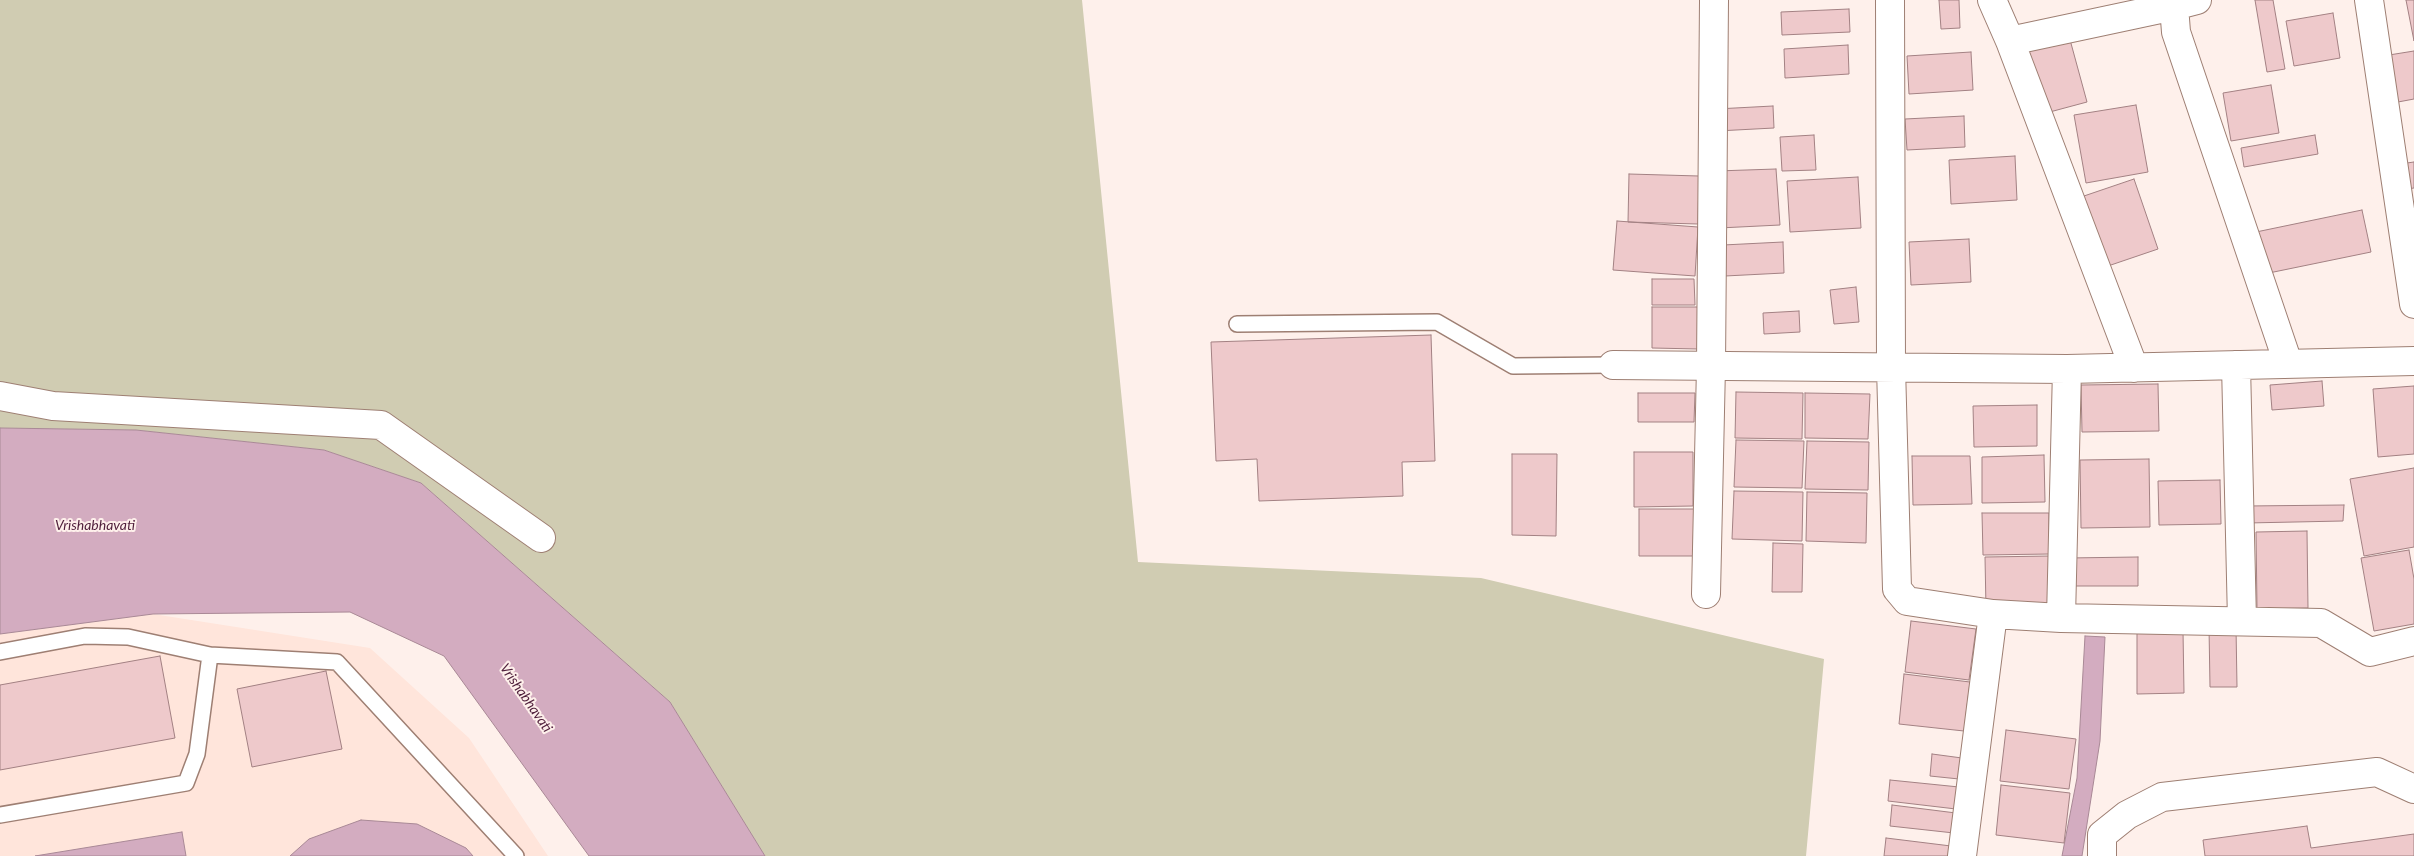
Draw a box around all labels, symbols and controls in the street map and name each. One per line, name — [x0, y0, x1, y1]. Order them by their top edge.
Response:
water label: Vrishabhavati — [55, 517, 135, 533]
water label: Vrishabhavati — [496, 660, 556, 736]

